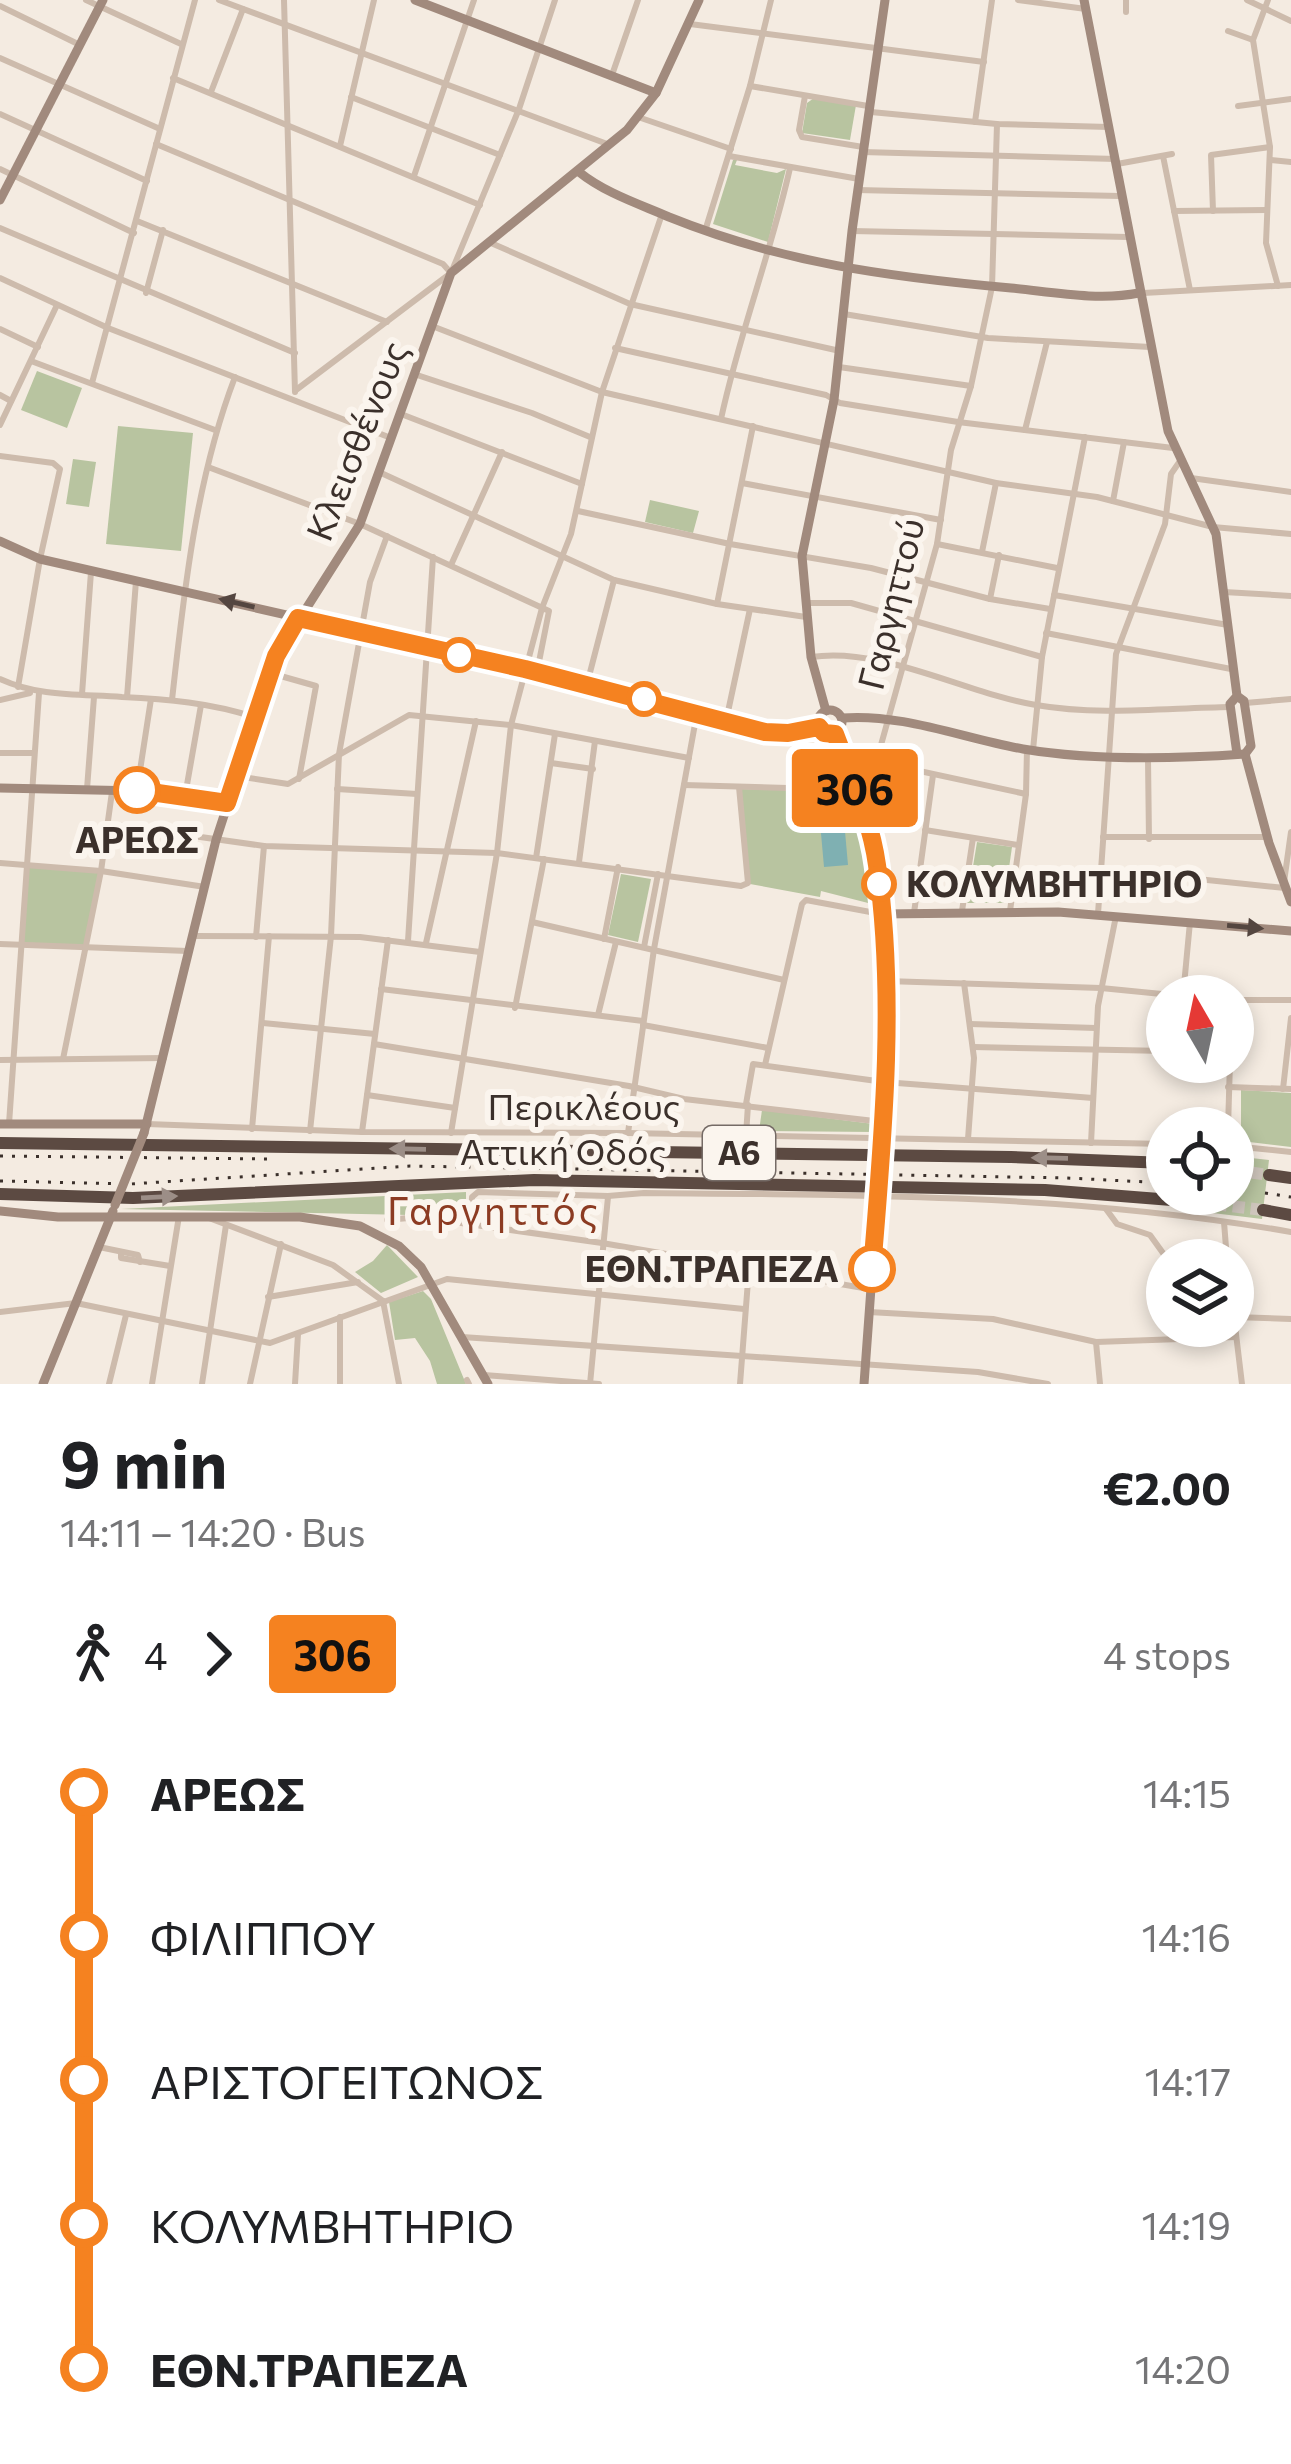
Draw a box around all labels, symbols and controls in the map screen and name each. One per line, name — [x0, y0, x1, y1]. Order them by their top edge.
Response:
street label: Κλεισθένους — [295, 334, 415, 546]
street label: Γαργηττού — [847, 513, 932, 694]
one-way arrow — [219, 593, 256, 612]
unlabelled marker — [443, 639, 475, 671]
unlabelled marker — [628, 683, 660, 715]
line badge: 306 — [786, 749, 924, 827]
text: 306 — [816, 762, 894, 814]
marker: ΑΡΕΩΣ — [115, 768, 159, 812]
place label: ΑΡΕΩΣ — [75, 816, 199, 860]
place label: ΚΟΛΥΜΒΗΤΗΡΙΟ — [906, 860, 1202, 904]
marker: ΚΟΛΥΜΒΗΤΗΡΙΟ — [863, 868, 895, 900]
one-way arrow — [1227, 918, 1264, 937]
north arrow — [1146, 975, 1254, 1083]
map controls — [1146, 975, 1254, 1347]
street label: Περικλέους — [488, 1083, 680, 1127]
button: locate — [1146, 1107, 1254, 1215]
road number: Α6 — [703, 1126, 775, 1180]
street label: Αττική Οδός — [460, 1128, 666, 1172]
one-way arrow — [388, 1139, 426, 1158]
one-way arrow — [1030, 1148, 1068, 1167]
district label: Γαργηττός — [387, 1185, 601, 1233]
one-way arrow — [141, 1187, 178, 1206]
button: layers — [1146, 1239, 1254, 1347]
place label: ΕΘΝ.ΤΡΑΠΕΖΑ — [585, 1245, 839, 1289]
marker: ΕΘΝ.ΤΡΑΠΕΖΑ — [850, 1247, 894, 1291]
text: 9 min — [60, 1421, 227, 1502]
text: €2.00 — [1103, 1459, 1231, 1514]
text: 14:11 – 14:20 · Bus — [60, 1507, 366, 1555]
icon: walk — [60, 1621, 126, 1687]
icon: forward — [185, 1621, 251, 1687]
text: 306 — [293, 1628, 372, 1680]
text: 4 — [144, 1630, 167, 1678]
text: 4 stops — [1103, 1630, 1231, 1678]
text: ΑΡΕΩΣ — [150, 1765, 305, 1820]
text: 14:15 — [1143, 1768, 1231, 1816]
text: ΦΙΛΙΠΠΟΥ — [150, 1909, 376, 1964]
text: 14:16 — [1141, 1912, 1231, 1960]
text: ΑΡΙΣΤΟΓΕΙΤΩΝΟΣ — [150, 2053, 544, 2108]
text: 14:17 — [1144, 2056, 1231, 2104]
text: ΚΟΛΥΜΒΗΤΗΡΙΟ — [150, 2197, 514, 2252]
text: 14:19 — [1141, 2200, 1231, 2248]
text: ΕΘΝ.ΤΡΑΠΕΖΑ — [150, 2341, 468, 2396]
text: 14:20 — [1135, 2344, 1231, 2392]

